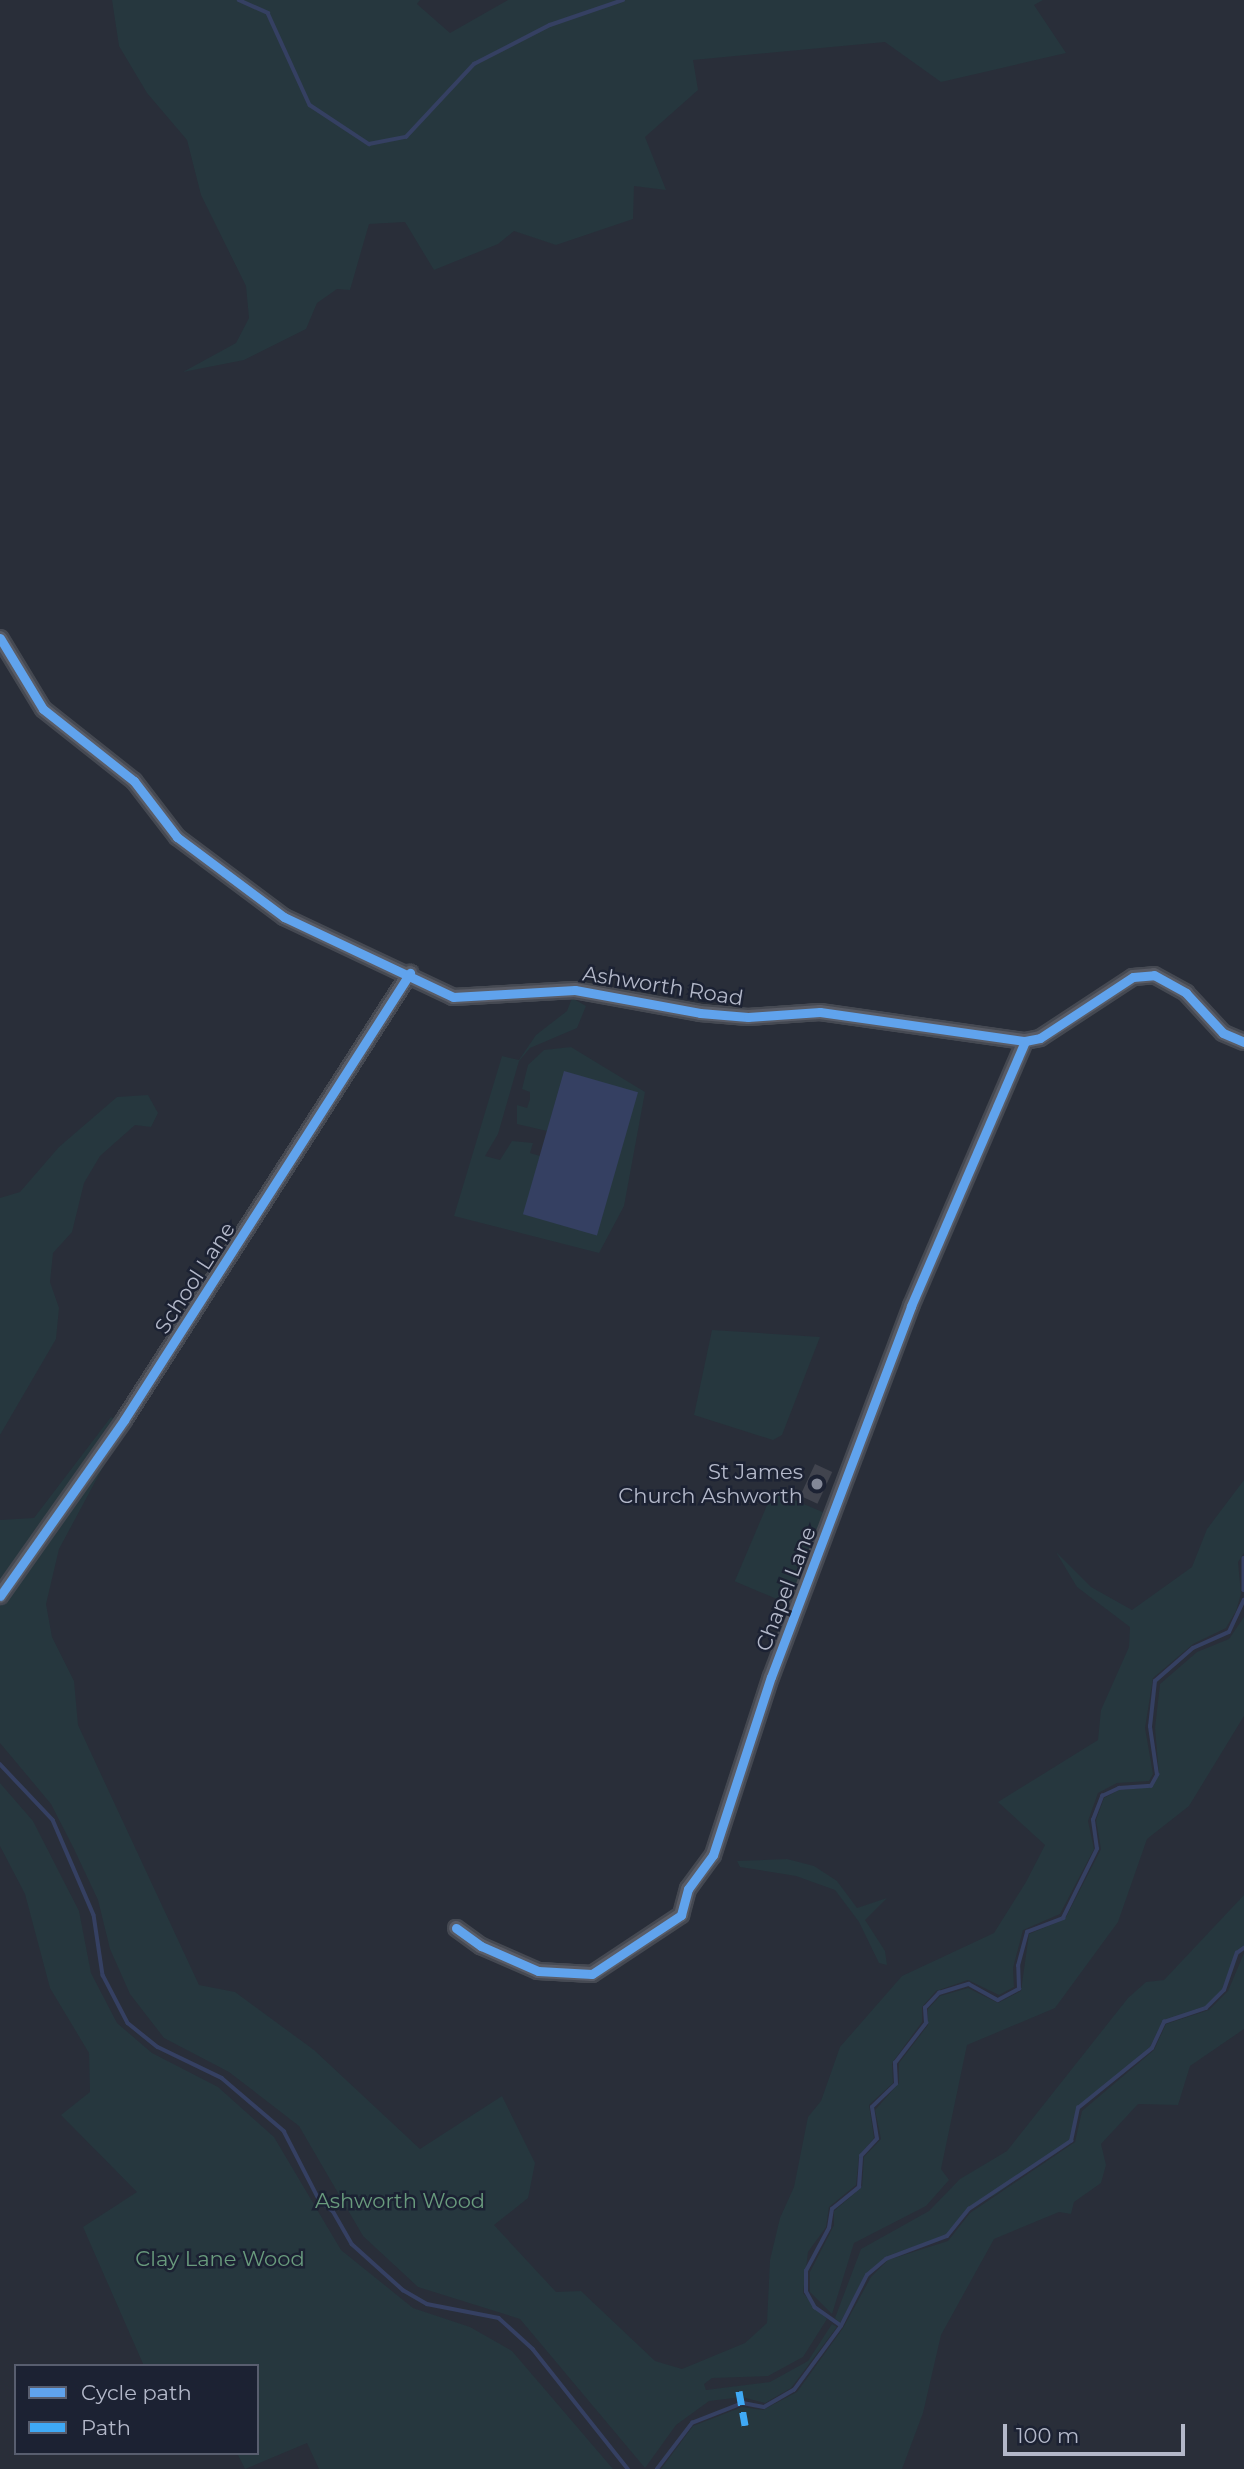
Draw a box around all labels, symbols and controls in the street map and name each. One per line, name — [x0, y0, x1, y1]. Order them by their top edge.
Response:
street label: Ashworth Road — [581, 961, 745, 1011]
street label: School Lane — [150, 1218, 240, 1338]
place label: St James Church Ashworth — [618, 1459, 803, 1509]
marker: St James Church Ashworth — [809, 1476, 825, 1492]
street label: Chapel Lane — [751, 1523, 821, 1655]
park label: Ashworth Wood — [315, 2188, 485, 2214]
park label: Clay Lane Wood — [135, 2246, 305, 2272]
legend — [14, 2364, 259, 2455]
text: Cycle path — [81, 2380, 192, 2405]
scale bar — [1006, 2410, 1188, 2454]
text: Path — [81, 2415, 131, 2440]
text: 100 m — [1016, 2423, 1079, 2448]

